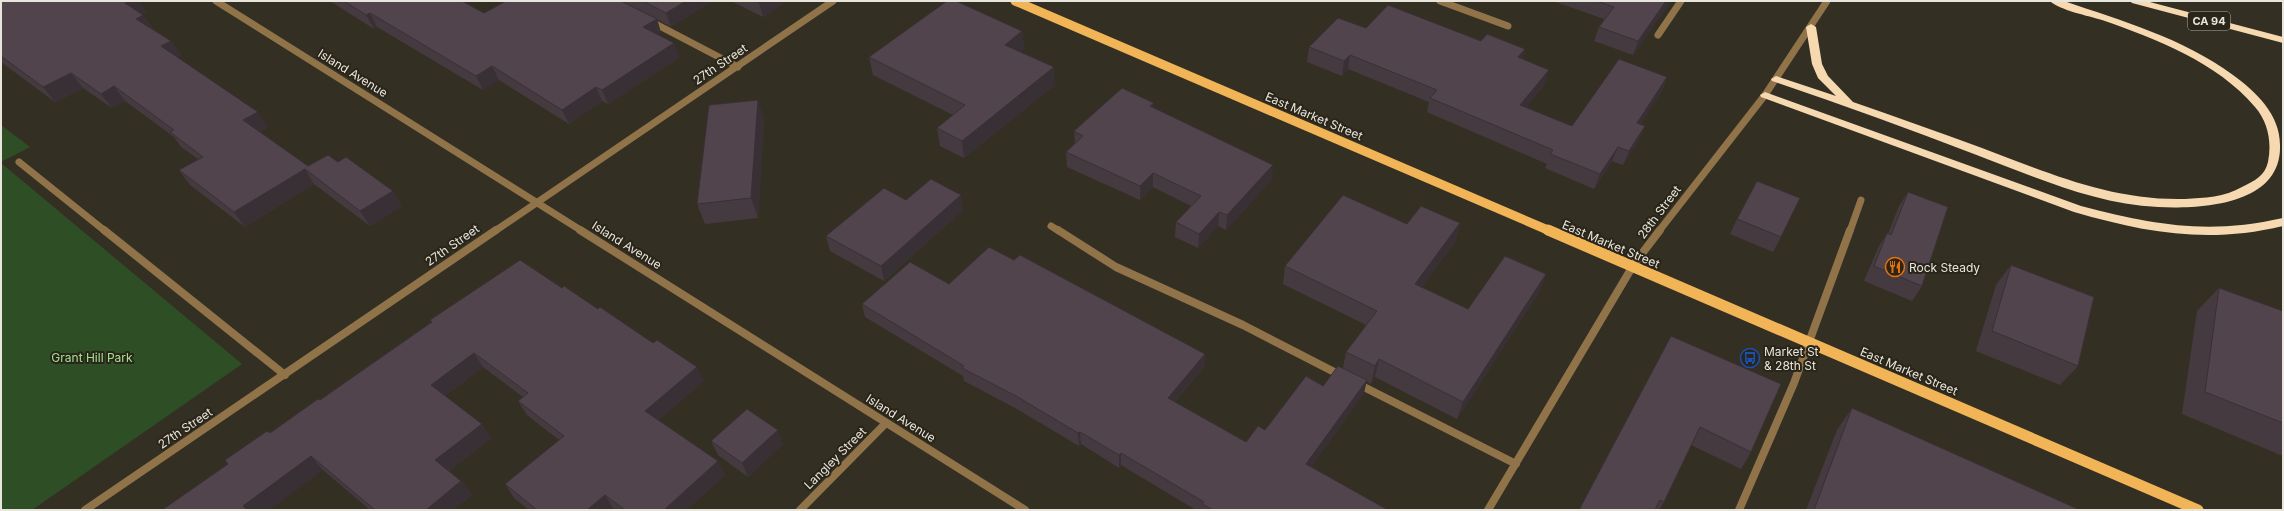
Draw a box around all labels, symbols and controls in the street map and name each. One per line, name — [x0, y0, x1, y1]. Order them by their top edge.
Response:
road number: CA 94 — [2188, 12, 2230, 30]
street label: 27th Street — [690, 40, 750, 88]
street label: Island Avenue — [315, 46, 391, 100]
street label: East Market Street — [1263, 89, 1365, 143]
street label: 28th Street — [1634, 182, 1684, 242]
street label: East Market Street — [1560, 217, 1662, 271]
street label: Island Avenue — [589, 218, 665, 272]
street label: 27th Street — [422, 221, 482, 269]
restaurant icon: Rock Steady — [1884, 256, 1906, 278]
place label: Rock Steady — [1909, 260, 1980, 275]
place label: Market St & 28th St — [1764, 344, 1819, 373]
street label: East Market Street — [1858, 344, 1960, 398]
bus stop icon: Market St & 28th St — [1739, 347, 1761, 369]
park label: Grant Hill Park — [51, 350, 133, 365]
street label: Island Avenue — [863, 391, 939, 445]
street label: 27th Street — [155, 404, 215, 452]
street label: Langley Street — [801, 424, 869, 492]

